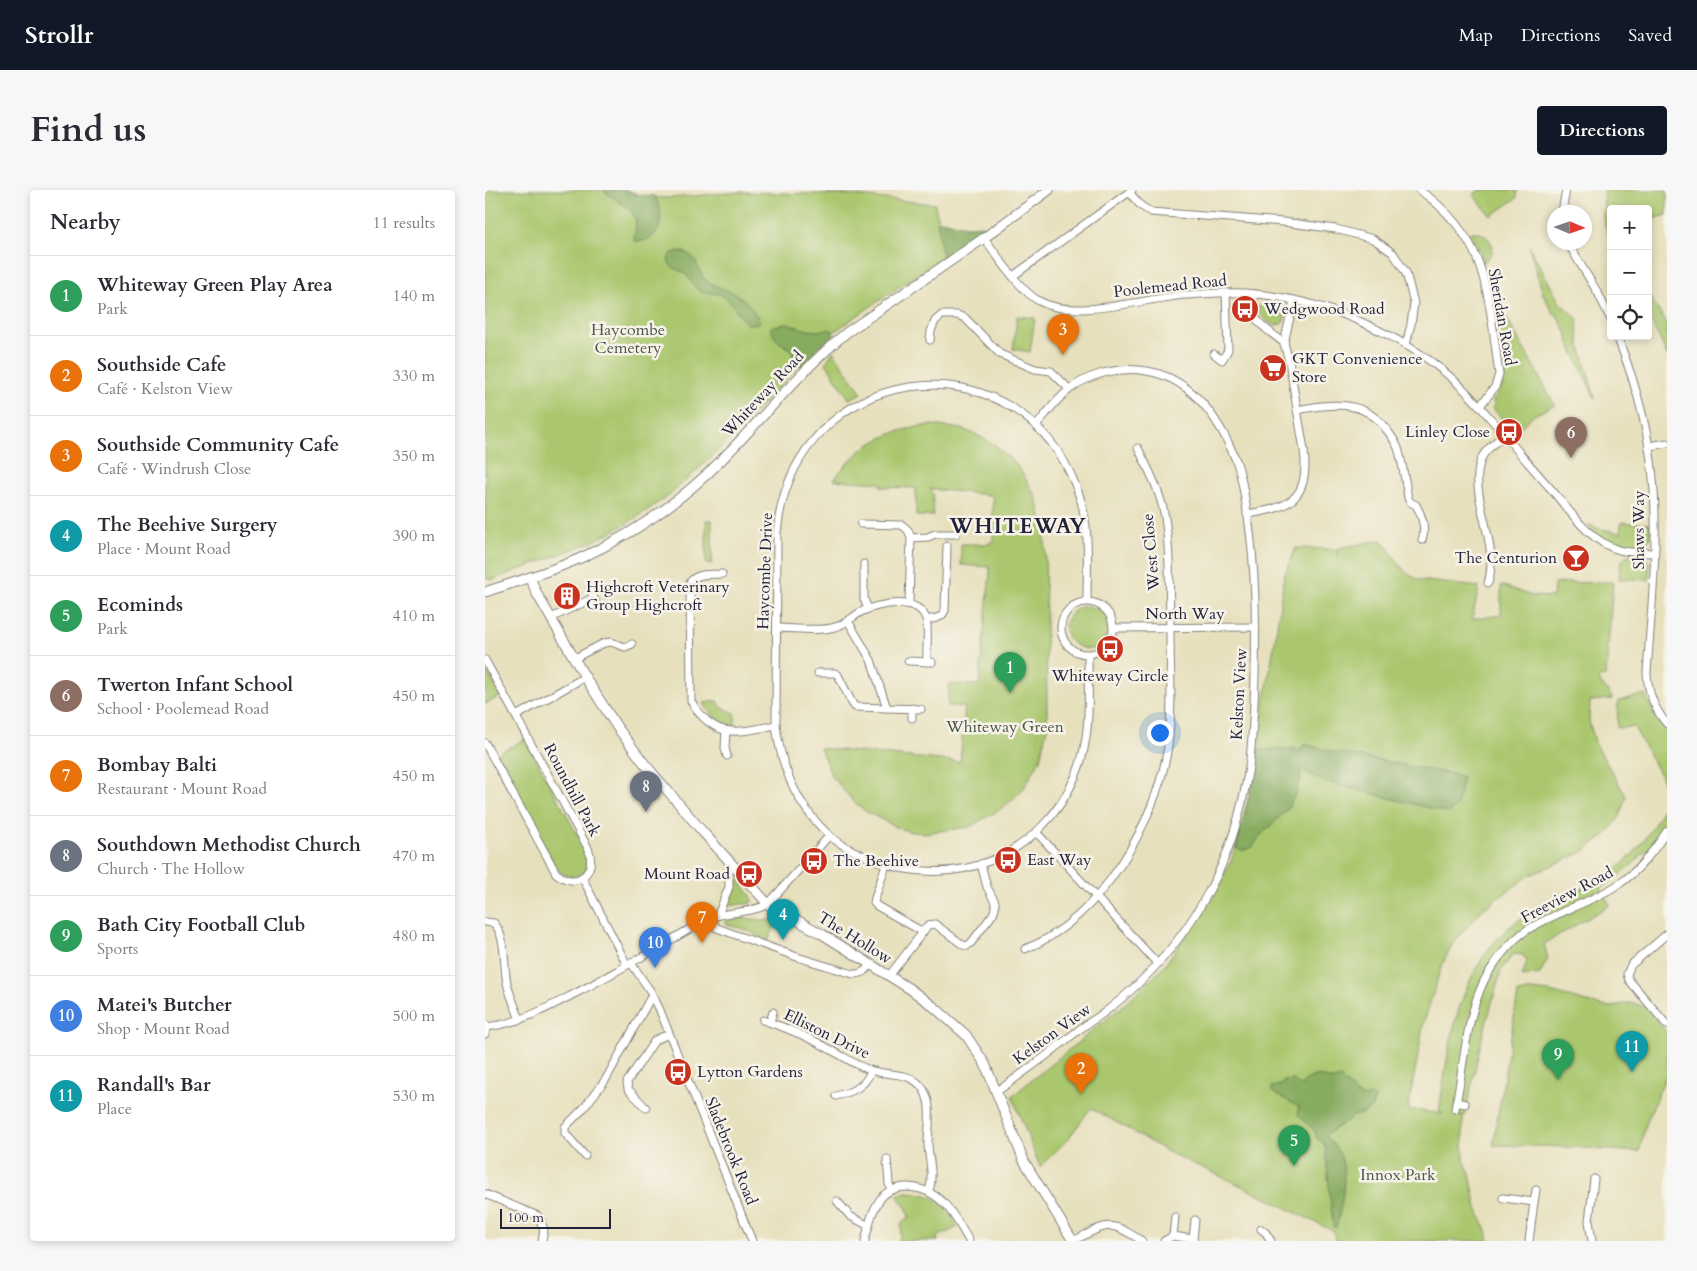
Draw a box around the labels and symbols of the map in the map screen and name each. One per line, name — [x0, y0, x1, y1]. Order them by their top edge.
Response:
north arrow — [1547, 205, 1592, 250]
street label: Sheridan Road — [1483, 267, 1521, 368]
street label: Poolemead Road — [1112, 269, 1228, 303]
bus stop icon: Wedgwood Road — [1230, 294, 1260, 324]
place label: Wedgwood Road — [1263, 298, 1385, 320]
pin: 3 — [1047, 314, 1079, 355]
park label: Haycombe Cemetery — [591, 319, 665, 359]
street label: Whiteway Road — [716, 346, 809, 443]
place label: GKT Convenience Store — [1292, 348, 1422, 388]
supermarket icon: GKT Convenience Store — [1258, 353, 1288, 383]
bus stop icon: Linley Close — [1494, 417, 1524, 447]
pin: 6 — [1555, 417, 1587, 458]
place label: Linley Close — [1405, 421, 1490, 443]
street label: Shaws Way — [1628, 490, 1650, 570]
street label: Haycombe Drive — [752, 512, 778, 630]
district label: WHITEWAY — [948, 512, 1087, 541]
street label: West Close — [1137, 513, 1165, 592]
bar icon: The Centurion — [1561, 543, 1591, 573]
place label: The Centurion — [1454, 547, 1557, 569]
place label: Highcroft Veterinary Group Highcroft — [586, 576, 730, 616]
building icon: Highcroft Veterinary Group Highcroft — [552, 581, 582, 611]
street label: North Way — [1145, 603, 1225, 625]
bus stop icon: Whiteway Circle — [1095, 634, 1125, 664]
street label: Kelston View — [1226, 647, 1252, 741]
pin: 1 — [994, 652, 1026, 693]
place label: Whiteway Circle — [1051, 665, 1168, 687]
park label: Whiteway Green — [945, 716, 1064, 738]
your location — [1147, 720, 1173, 746]
street label: Roundhill Park — [538, 740, 606, 841]
pin: 8 — [630, 771, 662, 812]
bus stop icon: East Way — [993, 845, 1023, 875]
bus stop icon: The Beehive — [799, 846, 829, 876]
place label: East Way — [1027, 849, 1092, 871]
place label: The Beehive — [833, 850, 919, 872]
bus stop icon: Mount Road — [734, 859, 764, 889]
street label: Freeview Road — [1517, 861, 1617, 929]
place label: Mount Road — [644, 863, 730, 885]
pin: 4 — [767, 899, 799, 940]
pin: 7 — [686, 902, 718, 943]
street label: The Hollow — [814, 906, 896, 970]
pin: 10 — [639, 927, 671, 968]
street label: Kelston View — [1008, 998, 1096, 1070]
street label: Elliston Drive — [780, 1004, 874, 1064]
pin: 11 — [1616, 1031, 1648, 1072]
pin: 9 — [1542, 1039, 1574, 1080]
pin: 2 — [1065, 1053, 1097, 1094]
bus stop icon: Lytton Gardens — [663, 1057, 693, 1087]
place label: Lytton Gardens — [697, 1061, 803, 1083]
street label: Sladebrook Road — [699, 1094, 763, 1209]
pin: 5 — [1278, 1125, 1310, 1166]
park label: Innox Park — [1360, 1164, 1436, 1186]
scale bar — [500, 1206, 611, 1229]

